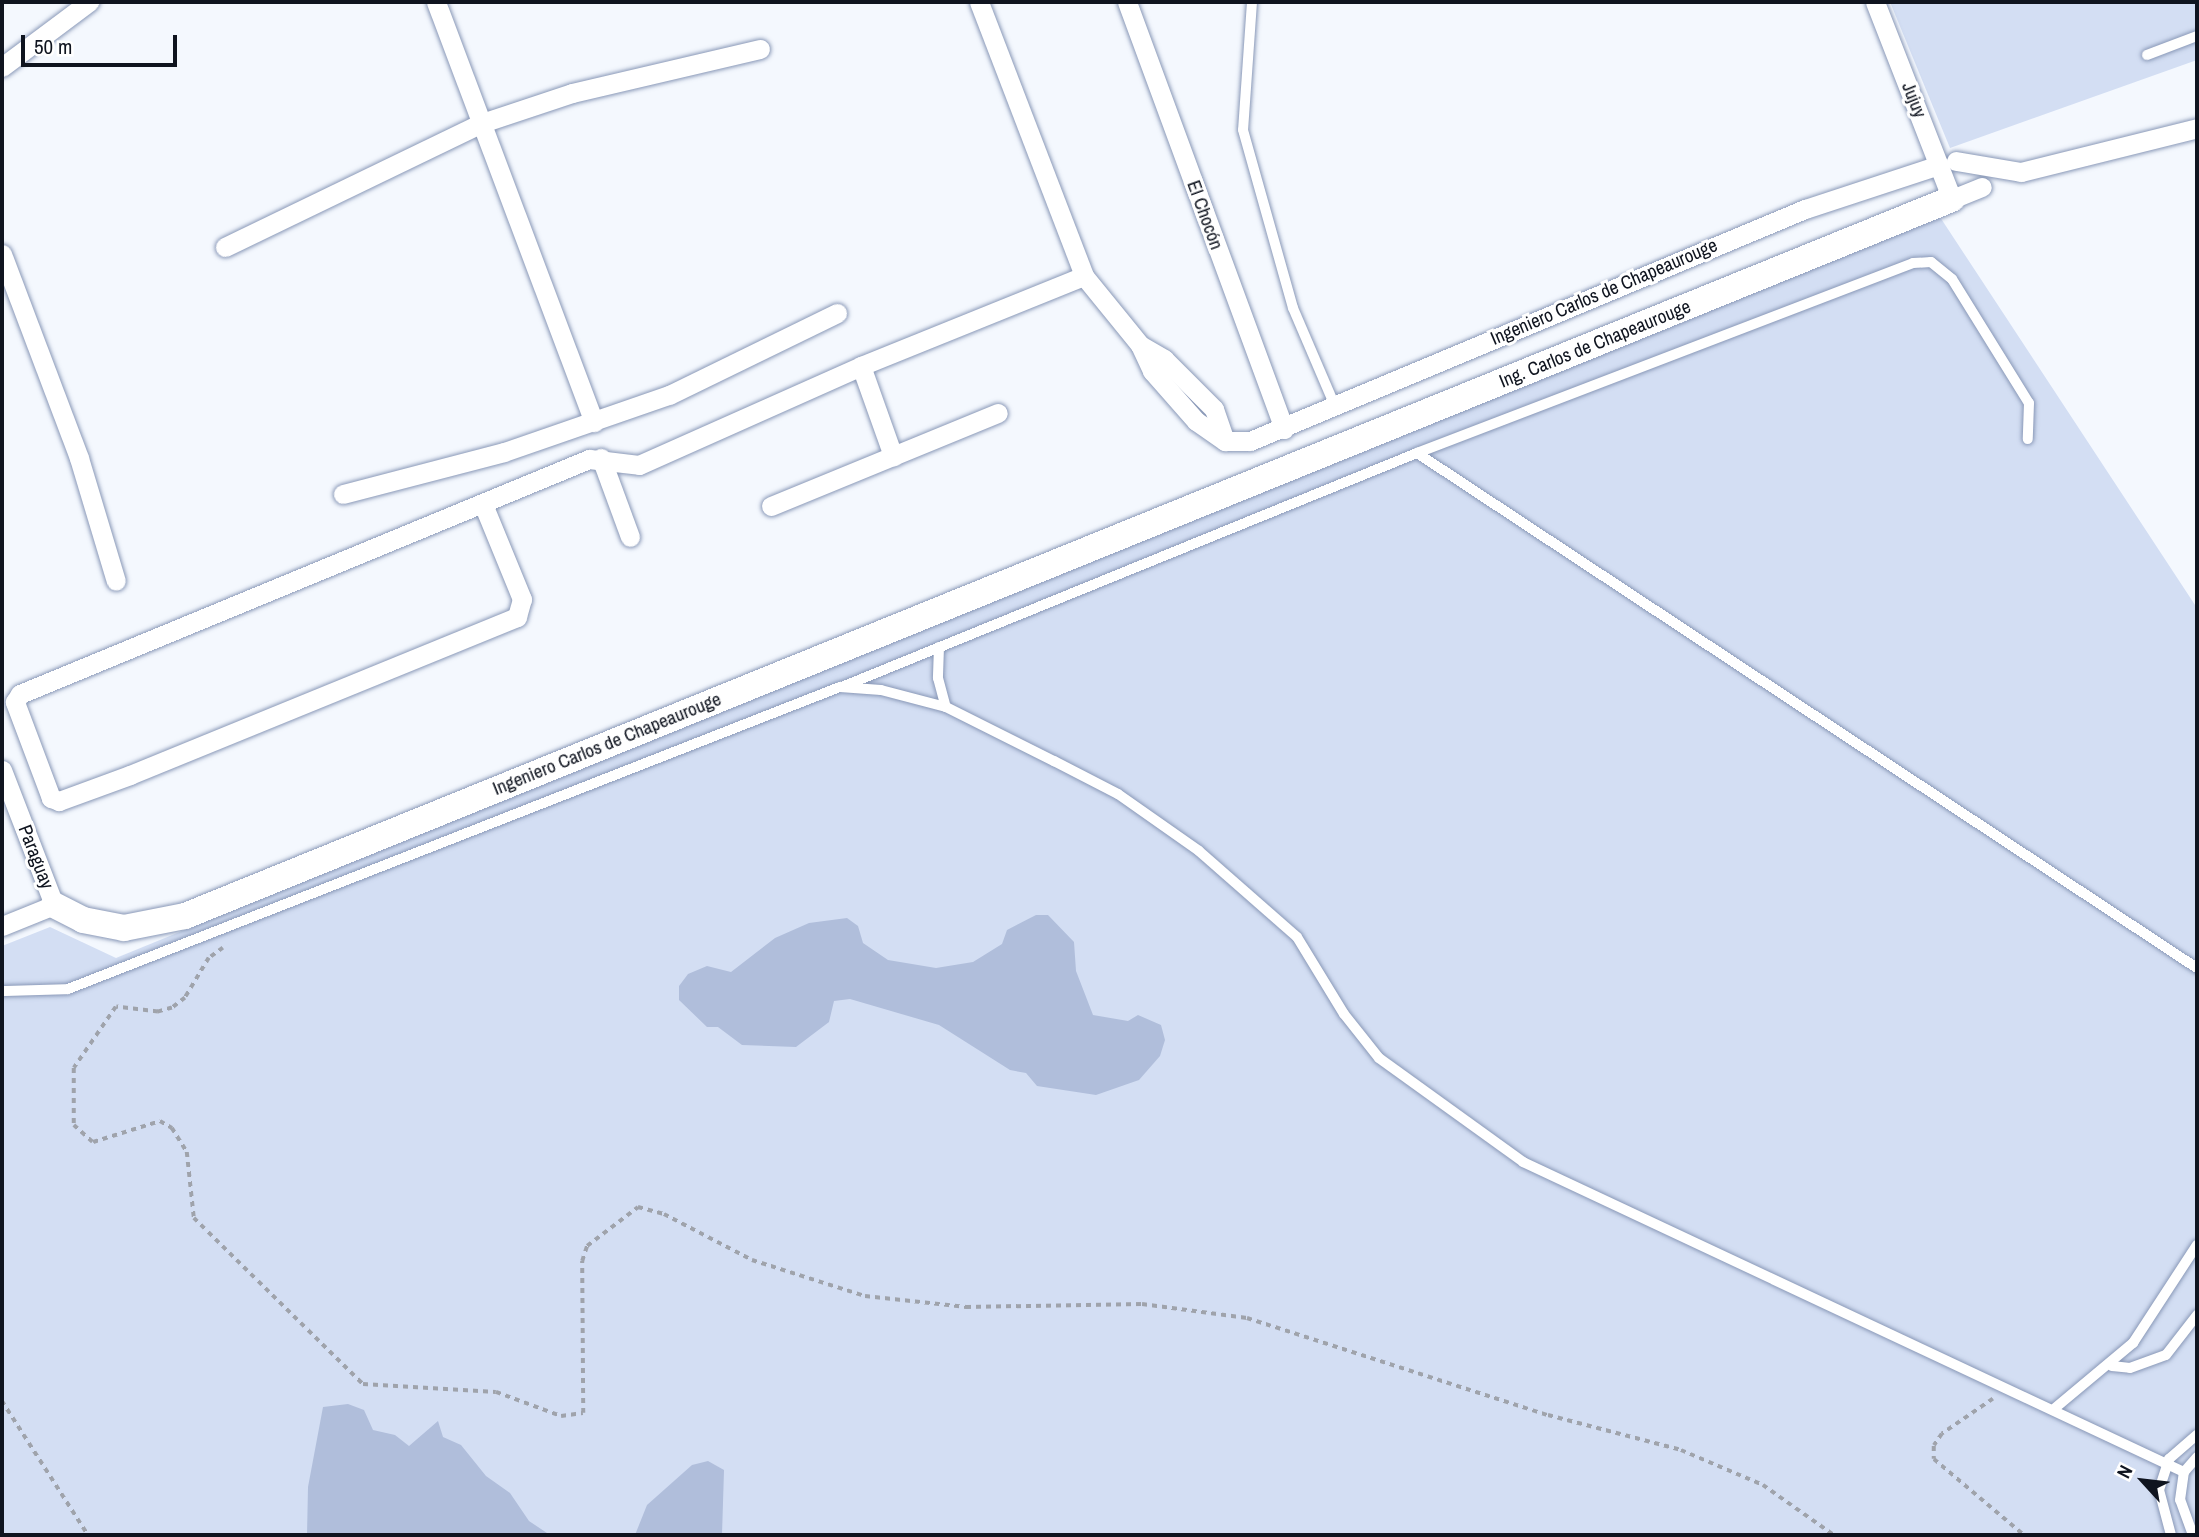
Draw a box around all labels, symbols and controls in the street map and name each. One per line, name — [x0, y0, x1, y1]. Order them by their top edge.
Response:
scale bar — [24, 21, 180, 65]
text: 50 m — [34, 32, 72, 61]
street label: Jujuy — [1897, 79, 1931, 121]
street label: El Chocón — [1182, 177, 1228, 253]
street label: Ingeniero Carlos de Chapeaurouge — [1487, 234, 1721, 350]
street label: Ing. Carlos de Chapeaurouge — [1496, 295, 1694, 393]
street label: Ingeniero Carlos de Chapeaurouge — [489, 688, 725, 800]
street label: Paraguay — [13, 822, 59, 892]
north arrow — [2108, 1446, 2178, 1516]
text: N — [2110, 1461, 2138, 1482]

